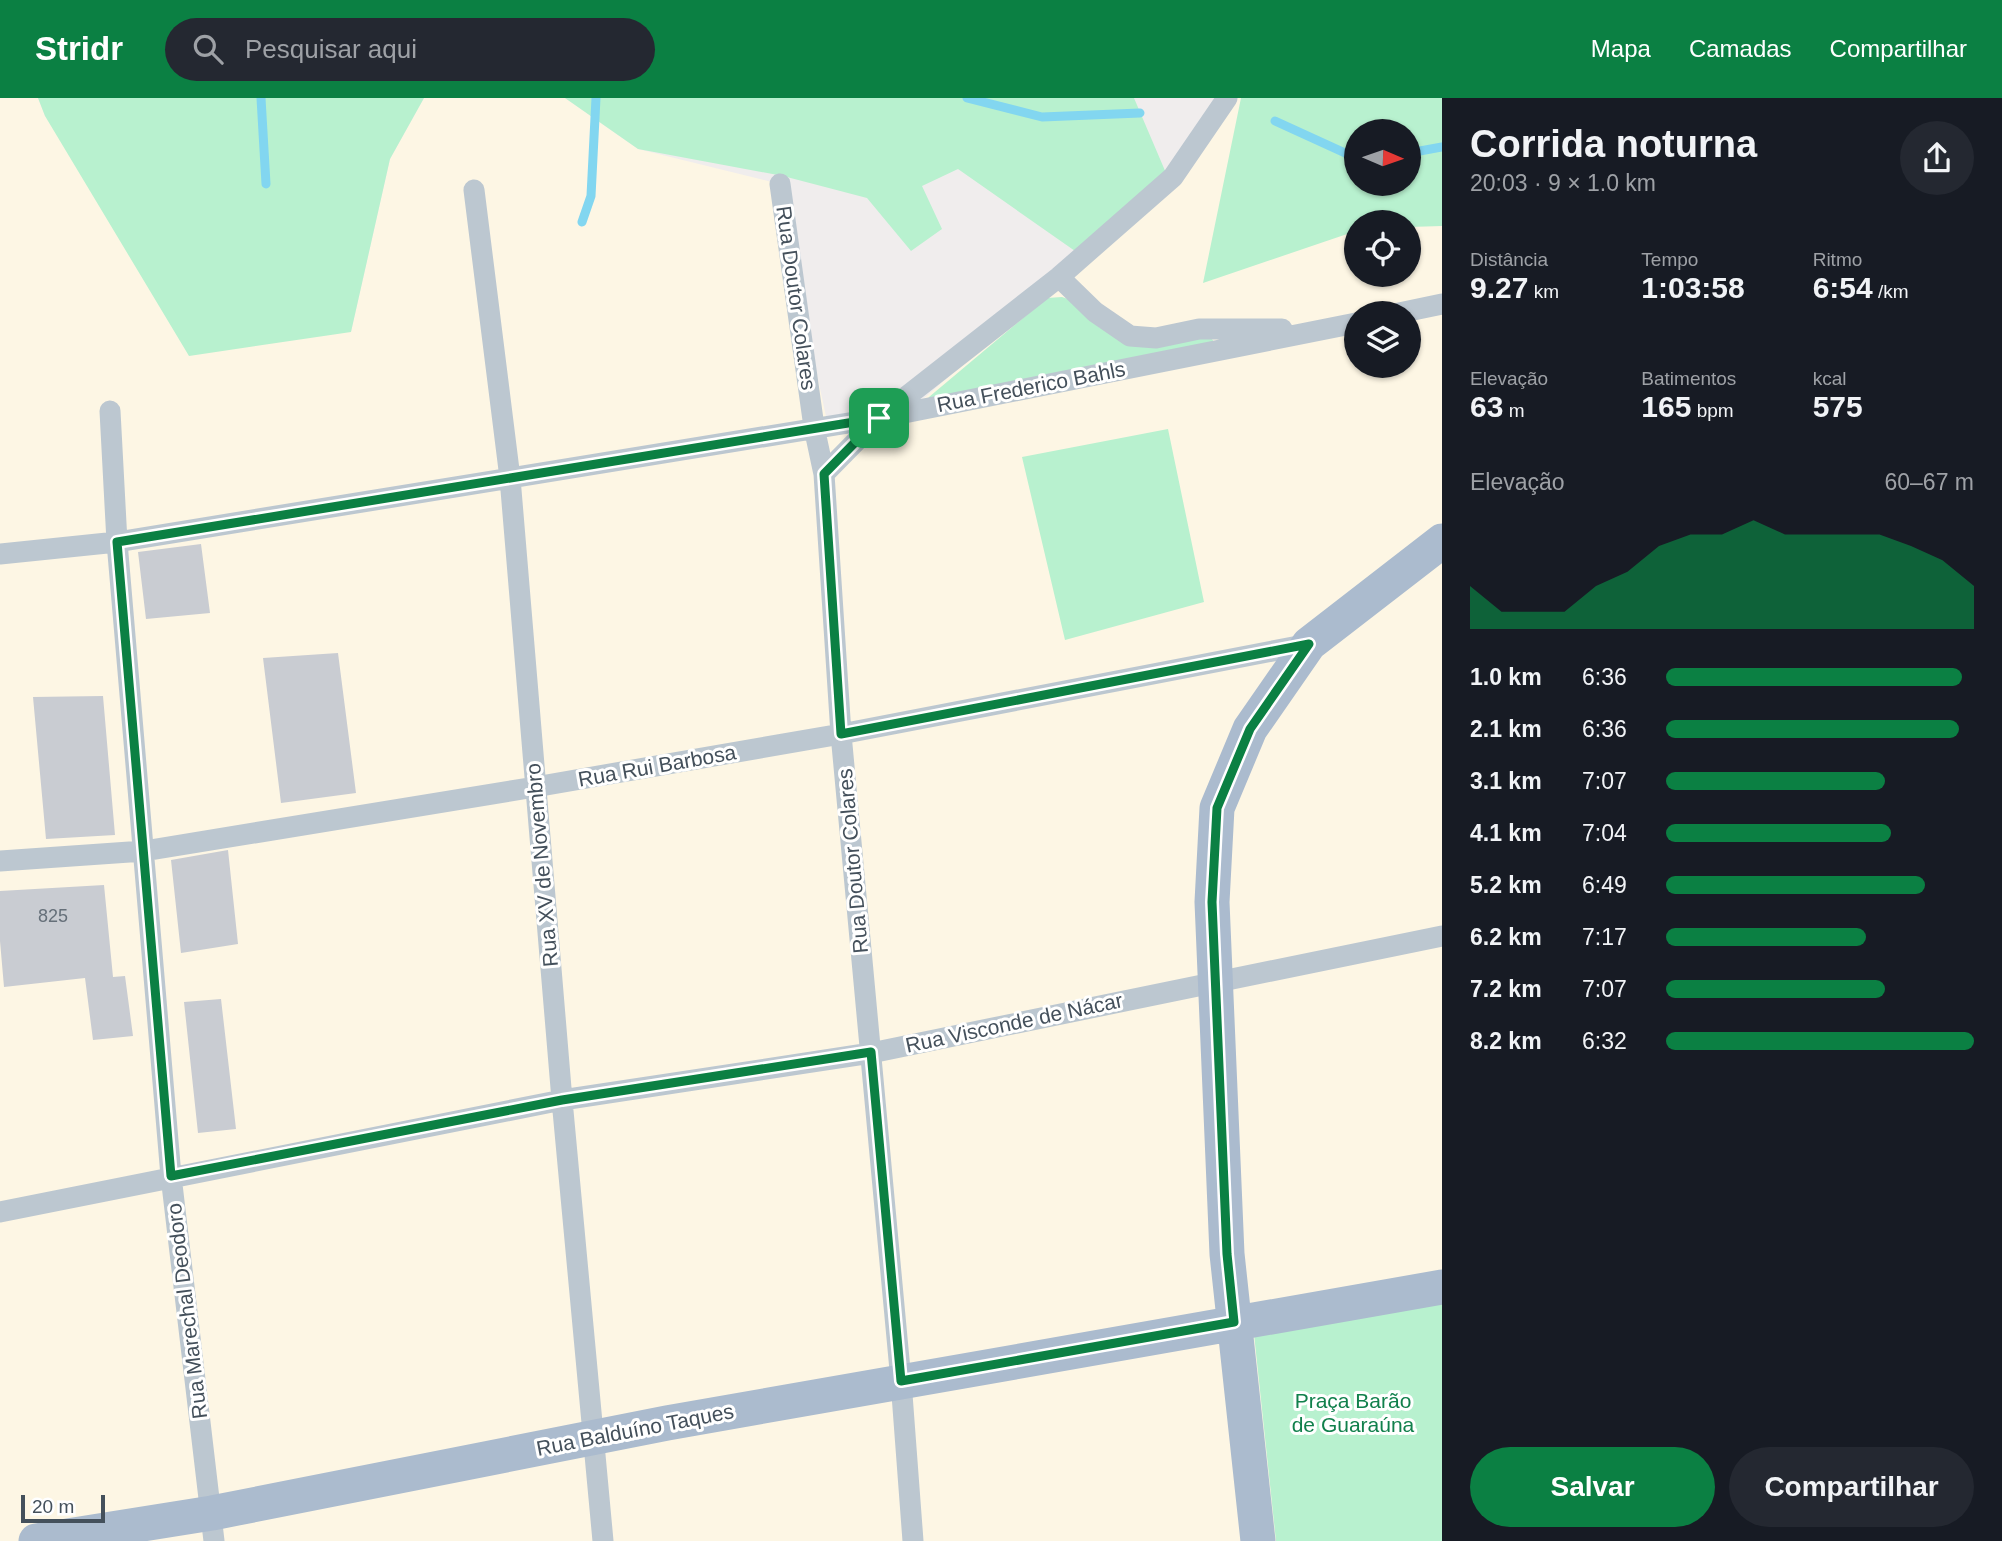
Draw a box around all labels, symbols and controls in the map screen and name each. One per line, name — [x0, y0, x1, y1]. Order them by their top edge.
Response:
search box — [165, 18, 655, 81]
text: Stridr — [35, 30, 123, 67]
icon: search — [189, 30, 227, 68]
text: Pesquisar aqui — [245, 34, 417, 64]
text: Mapa — [1591, 35, 1651, 62]
text: Camadas — [1689, 35, 1792, 62]
text: Compartilhar — [1830, 35, 1967, 62]
north arrow — [1344, 119, 1421, 196]
map controls — [1344, 119, 1421, 378]
button: share — [1900, 121, 1974, 195]
text: Corrida noturna — [1470, 123, 1757, 165]
text: 20:03 · 9 × 1.0 km — [1470, 170, 1656, 196]
street label: Rua Doutor Colares — [772, 204, 821, 391]
button: locate — [1344, 210, 1421, 287]
text: Distância — [1470, 249, 1548, 270]
text: Tempo — [1641, 249, 1698, 270]
text: Ritmo — [1813, 249, 1862, 270]
text: 9.27 — [1470, 271, 1528, 304]
text: 1:03:58 — [1641, 271, 1745, 304]
text: 6:54 — [1813, 271, 1873, 304]
text: km — [1528, 281, 1559, 302]
text: /km — [1873, 281, 1909, 302]
button: layers — [1344, 301, 1421, 378]
street label: Rua Frederico Bahls — [935, 357, 1127, 416]
text: Elevação — [1470, 368, 1548, 389]
text: Batimentos — [1641, 368, 1736, 389]
text: kcal — [1813, 368, 1846, 389]
pin — [849, 388, 909, 448]
text: 63 — [1470, 390, 1503, 423]
text: 165 — [1641, 390, 1691, 423]
text: 575 — [1813, 390, 1863, 423]
icon: arrive — [860, 399, 898, 437]
text: m — [1503, 400, 1524, 421]
text: bpm — [1691, 400, 1734, 421]
text: Elevação — [1470, 469, 1565, 495]
text: 60–67 m — [1884, 469, 1974, 495]
text: 1.0 km — [1470, 664, 1542, 690]
text: 6:36 — [1582, 664, 1627, 690]
text: 2.1 km — [1470, 716, 1542, 742]
text: 6:36 — [1582, 716, 1627, 742]
street label: Rua Rui Barbosa — [576, 740, 738, 791]
street label: Rua XV de Novembro — [521, 762, 562, 968]
street label: Rua Doutor Colares — [833, 768, 872, 954]
text: 3.1 km — [1470, 768, 1542, 794]
text: 7:07 — [1582, 768, 1627, 794]
text: 4.1 km — [1470, 820, 1542, 846]
text: 7:04 — [1582, 820, 1627, 846]
text: 5.2 km — [1470, 872, 1542, 898]
text: 6:49 — [1582, 872, 1627, 898]
house number: 825 — [38, 906, 68, 926]
text: 6.2 km — [1470, 924, 1542, 950]
text: 7:17 — [1582, 924, 1627, 950]
text: 7.2 km — [1470, 976, 1542, 1002]
text: 7:07 — [1582, 976, 1627, 1002]
street label: Rua Visconde de Nácar — [903, 988, 1125, 1057]
text: 8.2 km — [1470, 1028, 1542, 1054]
text: 6:32 — [1582, 1028, 1627, 1054]
street label: Rua Marechal Deodoro — [162, 1202, 211, 1420]
park label: Praça Barão de Guaraúna — [1292, 1389, 1415, 1436]
street label: Rua Balduíno Taques — [534, 1399, 735, 1460]
button: Salvar — [1470, 1447, 1715, 1527]
button: Compartilhar — [1729, 1447, 1974, 1527]
scale bar — [21, 1492, 105, 1524]
text: 20 m — [32, 1496, 74, 1517]

